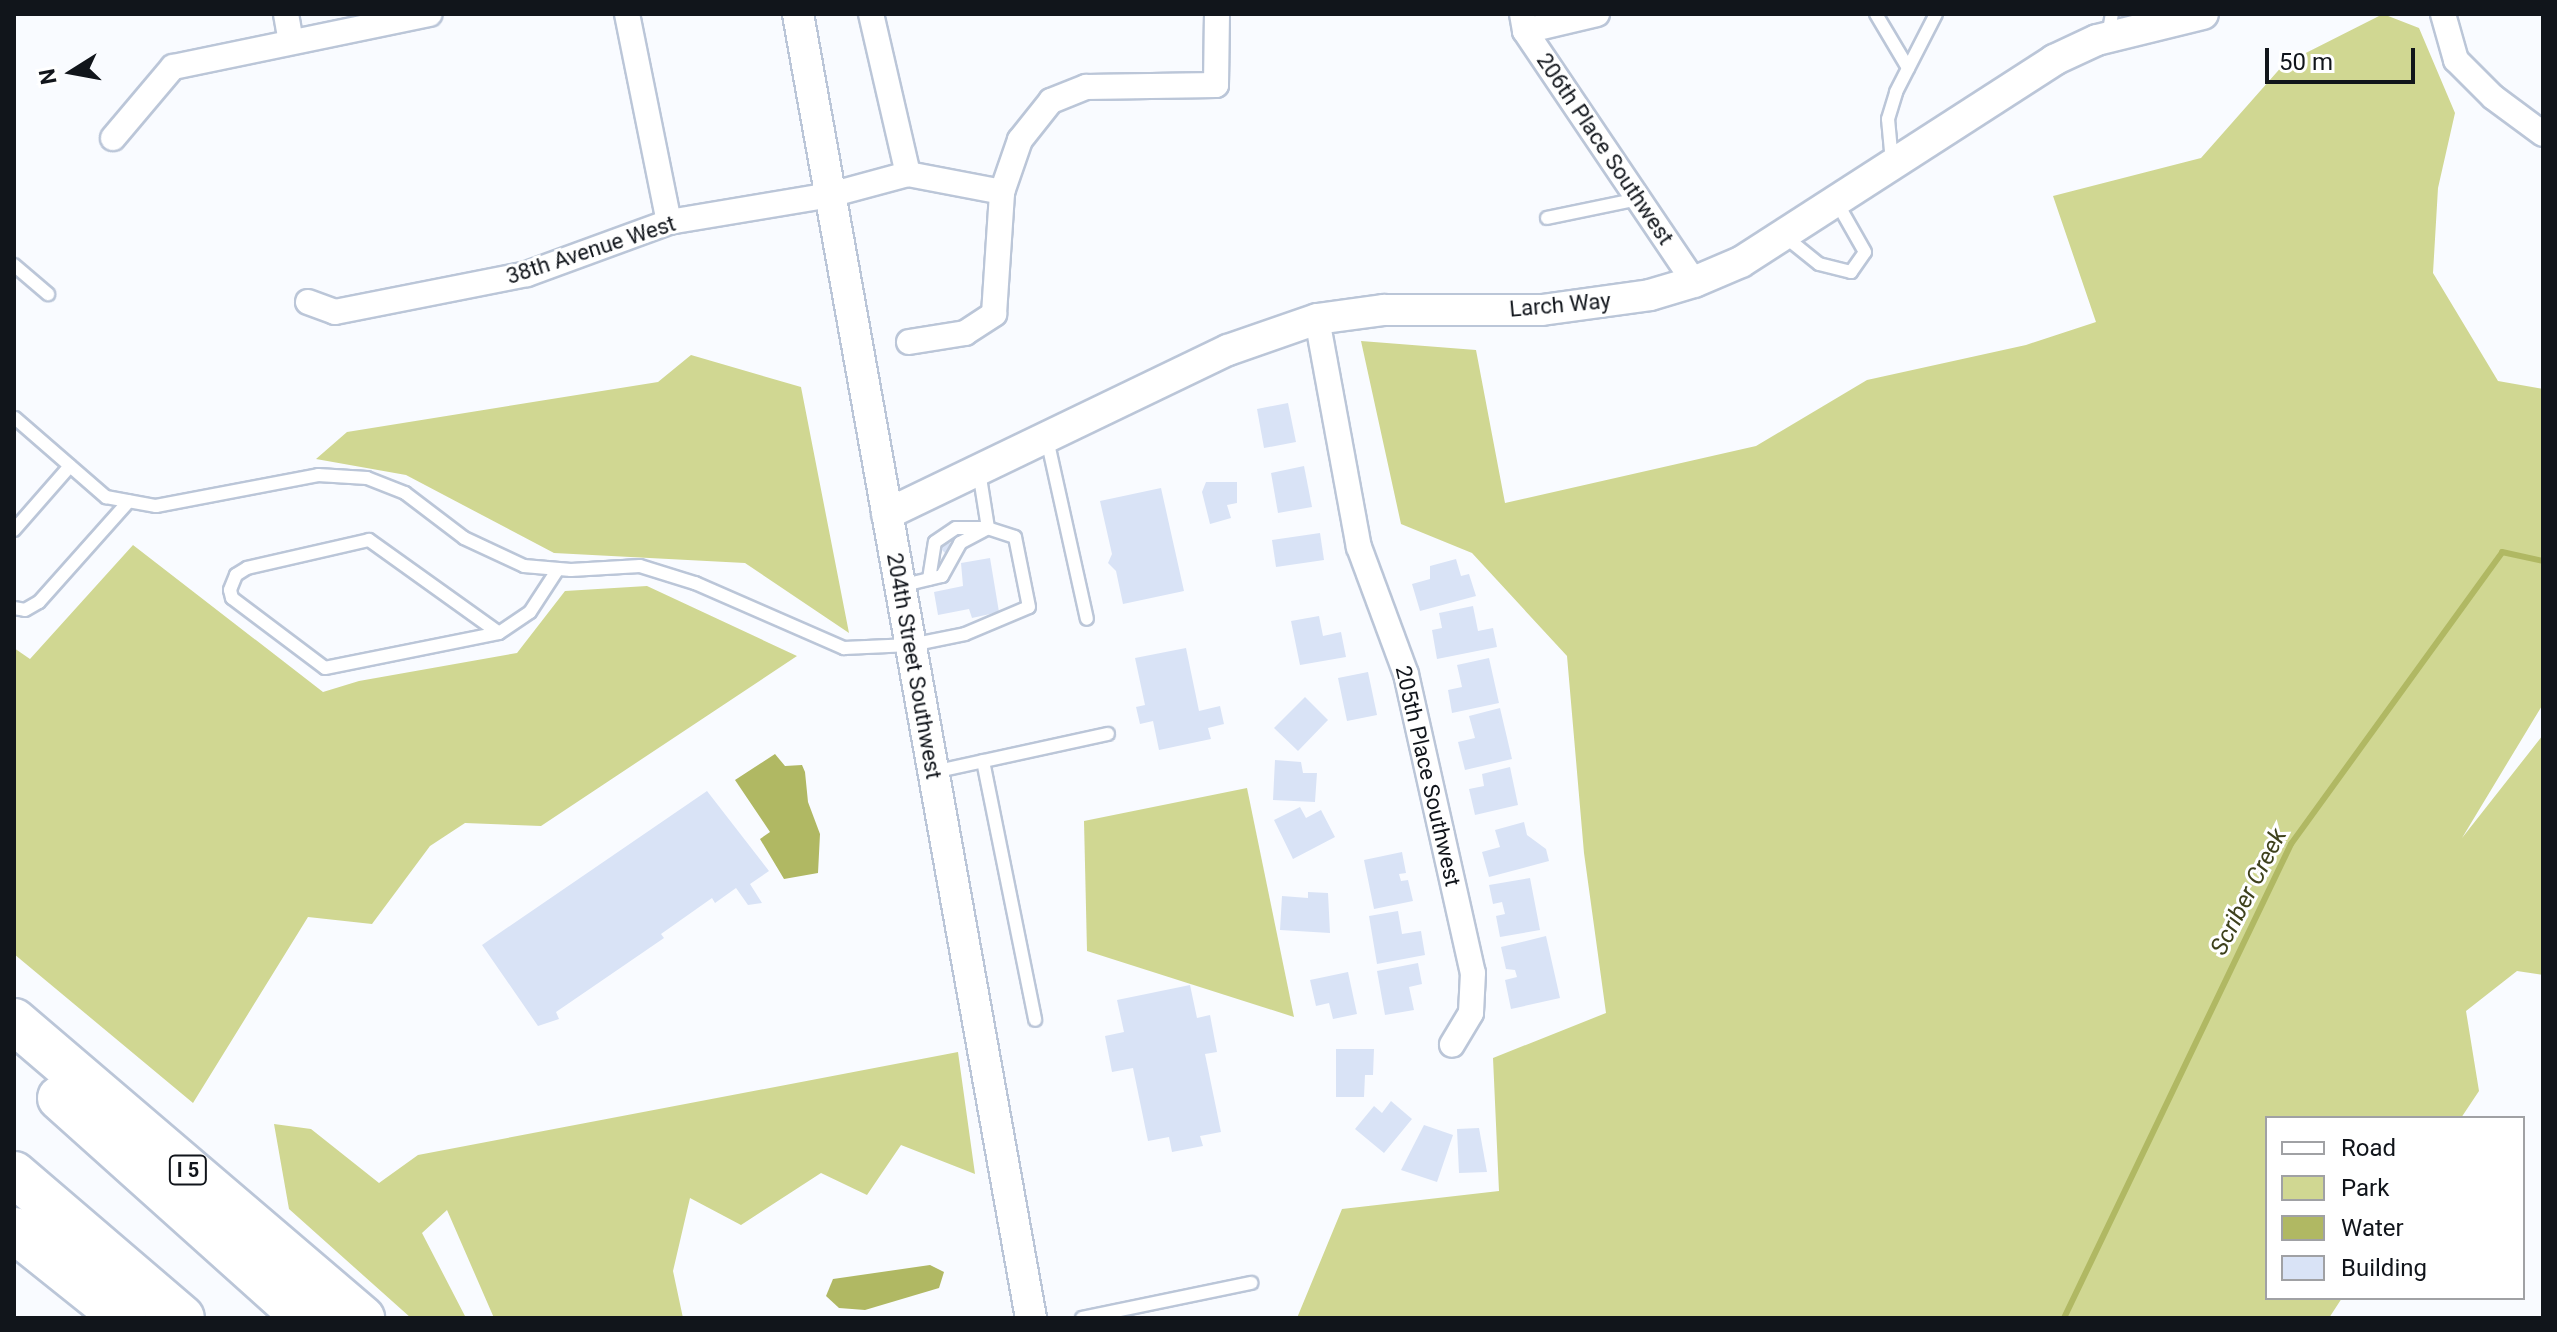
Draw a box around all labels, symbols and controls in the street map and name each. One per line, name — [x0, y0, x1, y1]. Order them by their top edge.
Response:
north arrow — [32, 32, 112, 112]
scale bar — [2269, 32, 2419, 82]
street label: 206th Place Southwest — [1531, 48, 1679, 250]
text: 50 m — [2279, 48, 2333, 76]
text: N — [34, 67, 62, 87]
street label: 38th Avenue West — [503, 210, 679, 290]
street label: Larch Way — [1508, 287, 1612, 323]
street label: 204th Street Southwest — [881, 551, 947, 781]
street label: 205th Place Southwest — [1390, 663, 1466, 889]
water label: Scriber Creek — [2205, 824, 2293, 960]
legend — [2265, 1116, 2525, 1300]
text: Road — [2341, 1134, 2396, 1162]
road number: I 5 — [168, 1154, 208, 1186]
text: Park — [2341, 1174, 2389, 1202]
text: Water — [2341, 1214, 2404, 1242]
text: Building — [2341, 1254, 2427, 1282]

